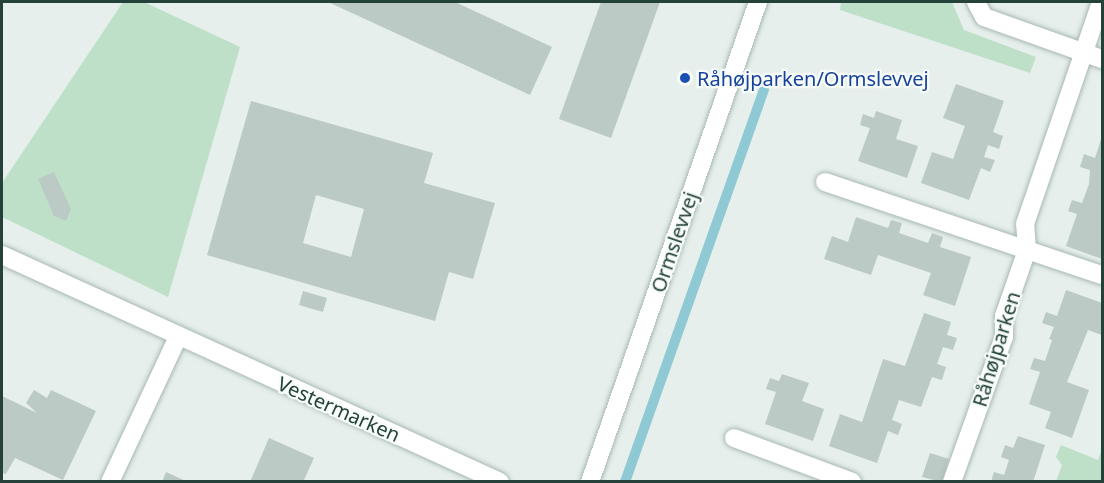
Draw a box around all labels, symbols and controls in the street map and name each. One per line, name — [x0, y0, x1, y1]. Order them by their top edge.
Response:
place label: Råhøjparken/Ormslevvej — [697, 66, 929, 90]
marker: Råhøjparken/Ormslevvej — [678, 71, 692, 85]
street label: Ormslevvej — [646, 188, 702, 296]
street label: Råhøjparken — [967, 288, 1025, 410]
street label: Vestermarken — [274, 371, 404, 447]

